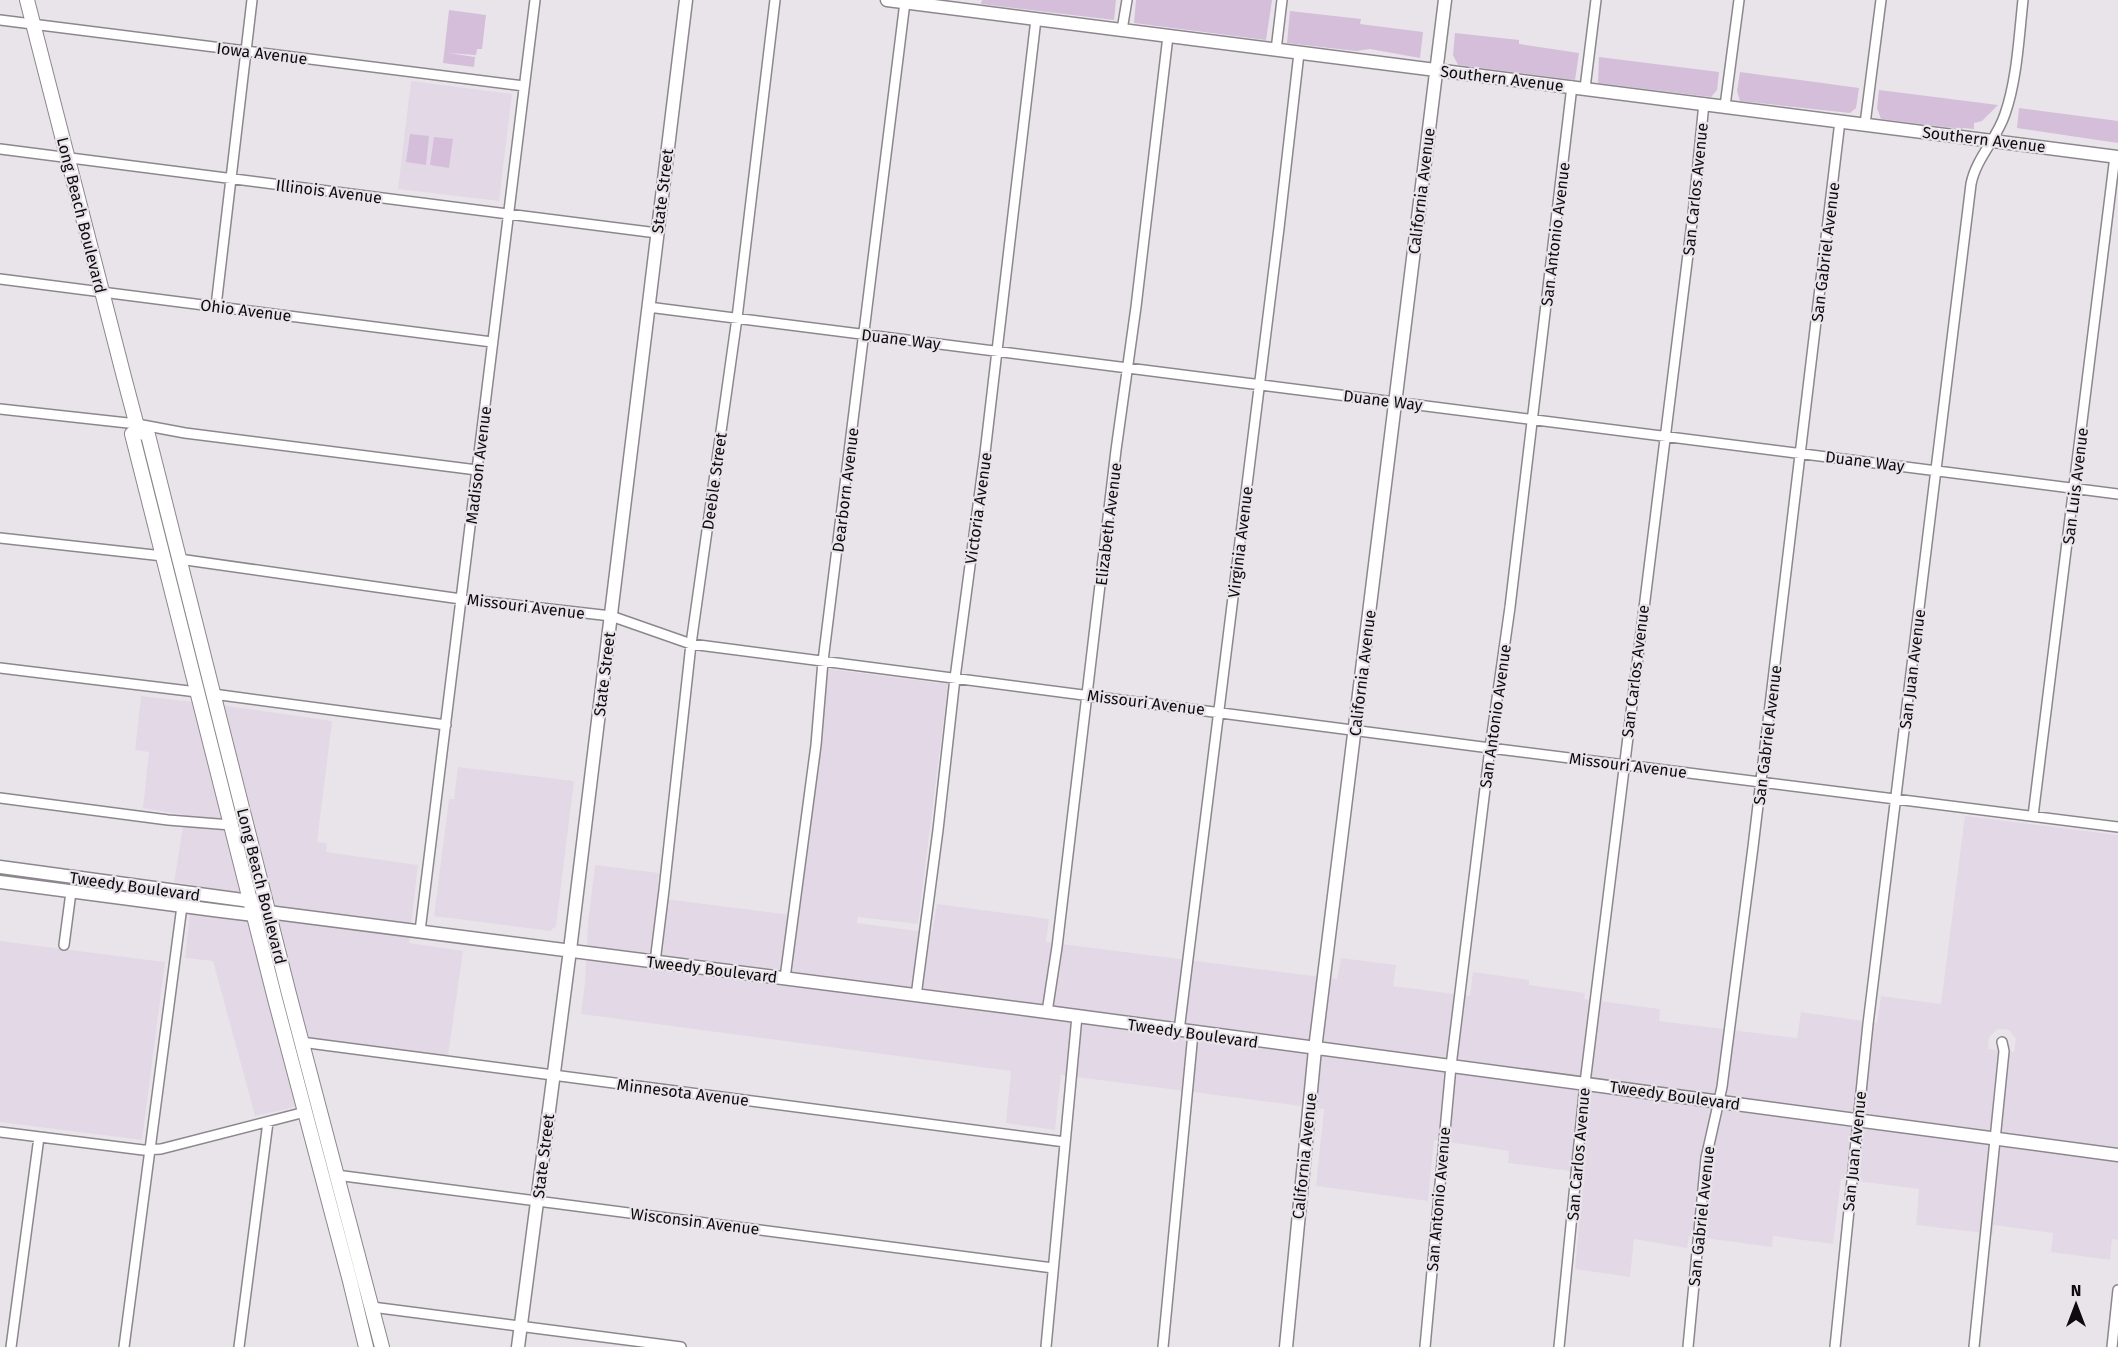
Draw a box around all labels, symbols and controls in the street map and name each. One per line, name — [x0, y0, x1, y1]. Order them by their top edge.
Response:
street label: Iowa Avenue — [215, 38, 308, 68]
street label: Southern Avenue — [1439, 62, 1565, 95]
street label: San Carlos Avenue — [1679, 122, 1712, 256]
street label: Southern Avenue — [1921, 123, 2047, 156]
street label: California Avenue — [1404, 127, 1439, 255]
street label: Long Beach Boulevard — [53, 135, 110, 295]
street label: State Street — [648, 148, 677, 234]
street label: San Antonio Avenue — [1537, 161, 1574, 307]
street label: Illinois Avenue — [275, 176, 383, 207]
street label: San Gabriel Avenue — [1807, 181, 1844, 323]
street label: Ohio Avenue — [199, 295, 293, 326]
street label: Duane Way — [860, 325, 942, 354]
street label: Duane Way — [1342, 386, 1424, 415]
street label: Madison Avenue — [462, 405, 495, 525]
street label: Dearborn Avenue — [828, 427, 863, 554]
street label: San Luis Avenue — [2059, 427, 2092, 545]
street label: Deeble Street — [698, 431, 731, 531]
street label: Duane Way — [1824, 447, 1906, 476]
street label: Victoria Avenue — [961, 451, 996, 565]
street label: Elizabeth Avenue — [1092, 461, 1125, 587]
street label: Virginia Avenue — [1224, 485, 1257, 599]
street label: Missouri Avenue — [466, 590, 586, 623]
street label: San Carlos Avenue — [1618, 604, 1653, 738]
street label: San Juan Avenue — [1896, 608, 1929, 730]
street label: California Avenue — [1345, 609, 1380, 737]
street label: State Street — [590, 631, 619, 717]
street label: San Antonio Avenue — [1476, 643, 1515, 789]
street label: San Gabriel Avenue — [1749, 664, 1786, 806]
street label: Missouri Avenue — [1086, 686, 1206, 719]
street label: Missouri Avenue — [1568, 749, 1688, 782]
street label: Long Beach Boulevard — [233, 806, 290, 966]
street label: Tweedy Boulevard — [68, 868, 201, 905]
street label: Tweedy Boulevard — [645, 952, 778, 987]
street label: Tweedy Boulevard — [1126, 1015, 1259, 1052]
street label: Minnesota Avenue — [616, 1075, 750, 1110]
street label: Tweedy Boulevard — [1608, 1077, 1741, 1114]
street label: San Carlos Avenue — [1563, 1087, 1594, 1221]
street label: San Juan Avenue — [1839, 1090, 1870, 1212]
street label: California Avenue — [1288, 1092, 1321, 1220]
street label: State Street — [529, 1113, 558, 1199]
street label: San Antonio Avenue — [1423, 1126, 1454, 1272]
street label: San Gabriel Avenue — [1685, 1145, 1718, 1287]
street label: Wisconsin Avenue — [629, 1204, 761, 1239]
north arrow — [2046, 1275, 2106, 1335]
text: N — [2071, 1281, 2081, 1300]

